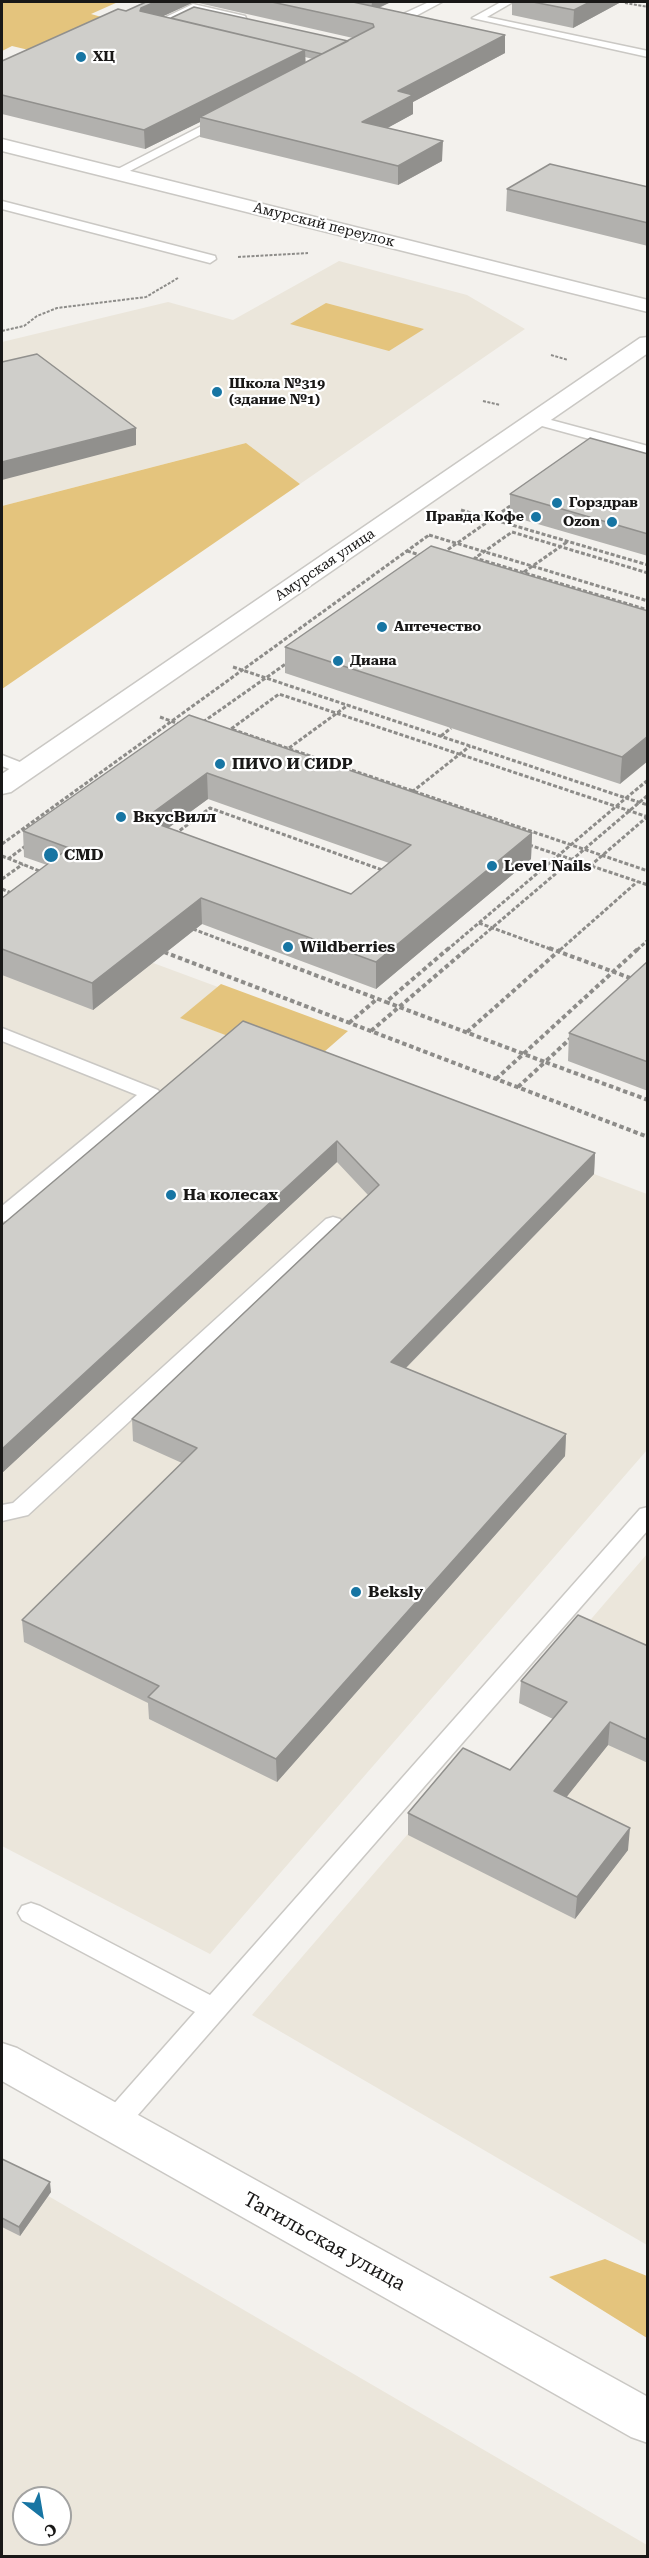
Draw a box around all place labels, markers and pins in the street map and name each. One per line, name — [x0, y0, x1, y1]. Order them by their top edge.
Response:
place label: ХЦ — [93, 49, 115, 65]
marker: ХЦ — [74, 50, 88, 64]
place label: Школа №319 (здание №1) — [229, 376, 325, 408]
marker: Школа №319 (здание №1) — [210, 385, 224, 399]
place label: Горздрав — [569, 495, 638, 511]
marker: Горздрав — [550, 496, 564, 510]
place label: Правда Кофе — [426, 509, 524, 525]
marker: Правда Кофе — [529, 510, 543, 524]
place label: Ozon — [563, 514, 600, 530]
marker: Ozon — [605, 515, 619, 529]
place label: Аптечество — [394, 619, 481, 635]
marker: Аптечество — [375, 620, 389, 634]
place label: Диана — [350, 653, 397, 669]
marker: Диана — [331, 654, 345, 668]
place label: ПИVO И СИDР — [232, 754, 353, 774]
marker: ПИVO И СИDР — [213, 757, 227, 771]
place label: ВкусВилл — [133, 807, 216, 827]
marker: ВкусВилл — [114, 810, 128, 824]
place label: CMD — [64, 845, 104, 865]
marker: CMD — [42, 846, 60, 864]
place label: Level Nails — [504, 856, 592, 876]
marker: Level Nails — [485, 859, 499, 873]
place label: Wildberries — [300, 937, 395, 957]
marker: Wildberries — [281, 940, 295, 954]
place label: На колесах — [183, 1185, 278, 1205]
marker: На колесах — [164, 1188, 178, 1202]
place label: Beksly — [368, 1582, 423, 1602]
marker: Beksly — [349, 1585, 363, 1599]

